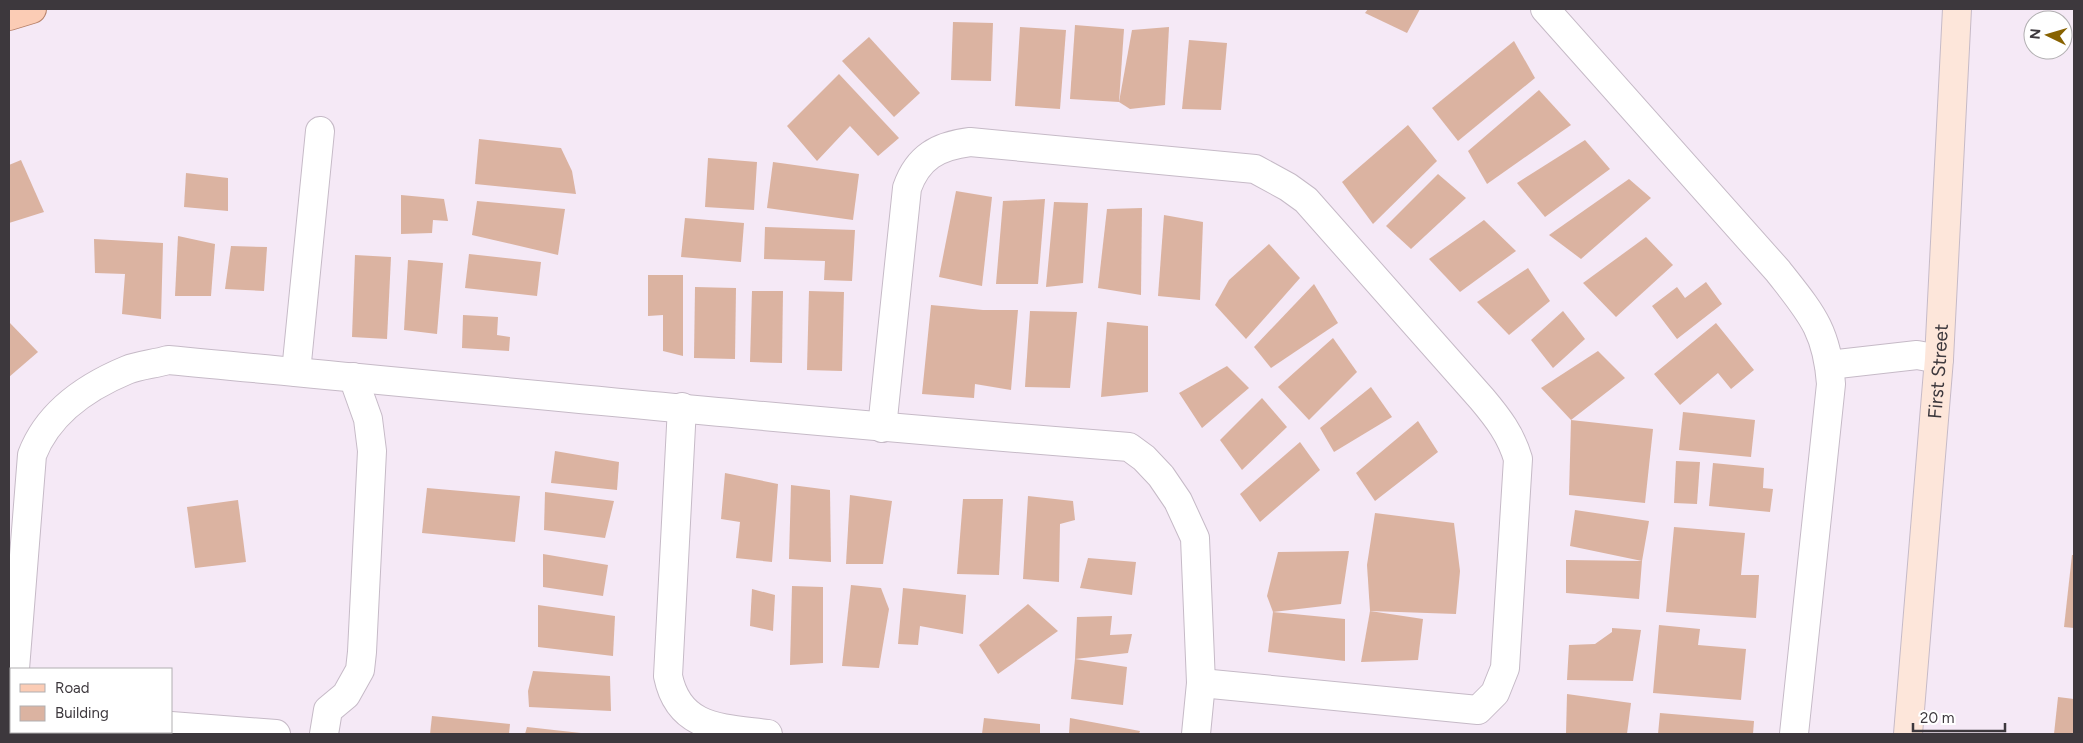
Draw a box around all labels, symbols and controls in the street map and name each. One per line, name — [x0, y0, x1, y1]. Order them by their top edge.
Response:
north arrow — [2023, 10, 2073, 60]
text: N — [2027, 28, 2044, 40]
street label: First Street — [1923, 323, 1953, 420]
legend — [10, 668, 172, 733]
text: Road — [55, 679, 90, 697]
scale bar — [1913, 700, 2006, 732]
text: Building — [55, 704, 109, 722]
text: 20 m — [1920, 709, 1954, 727]

